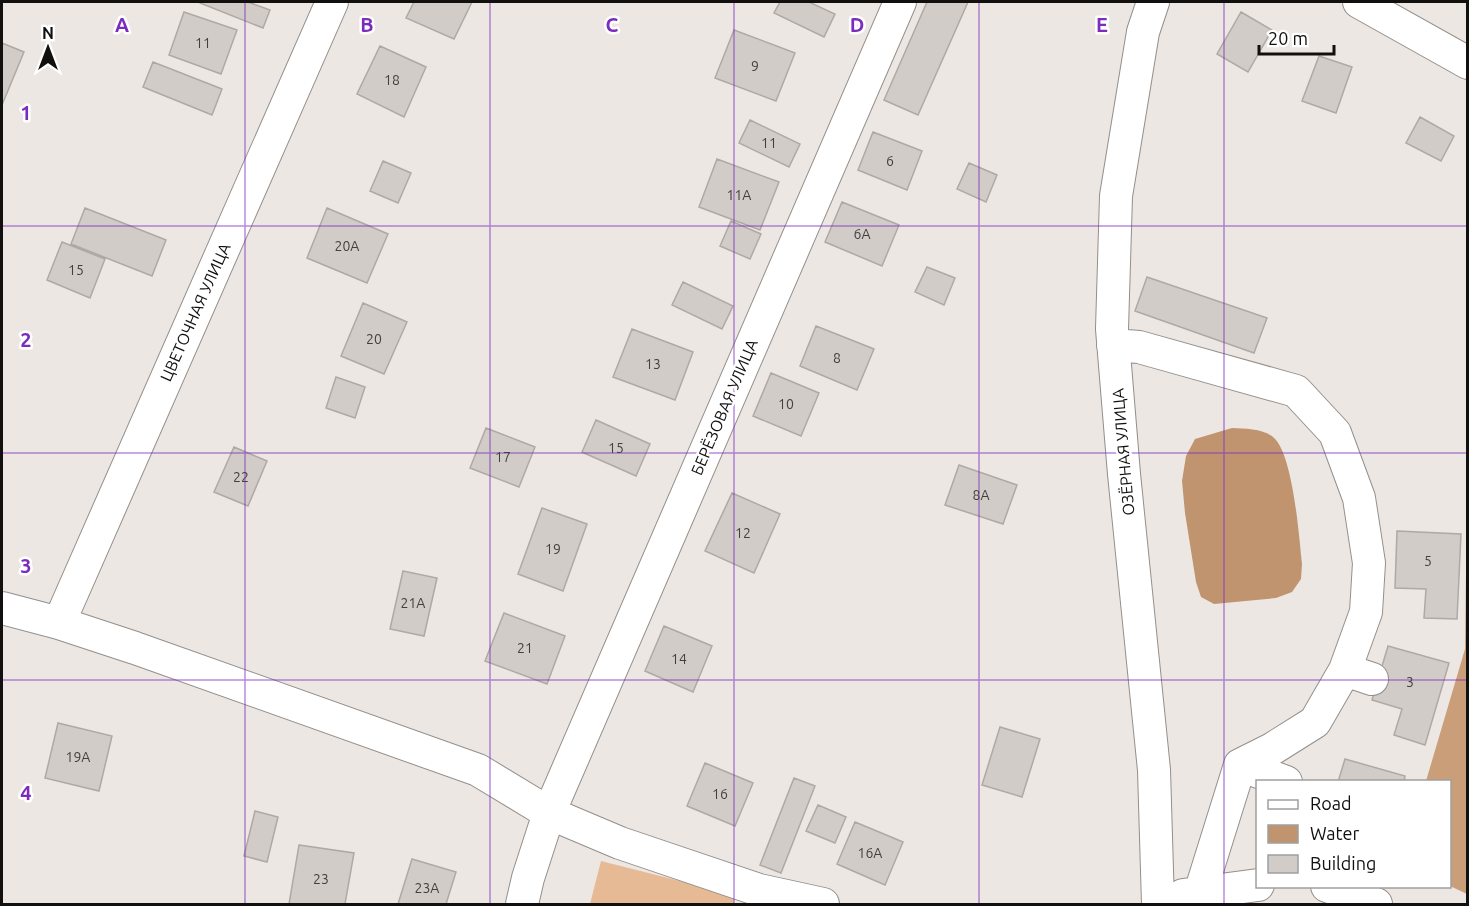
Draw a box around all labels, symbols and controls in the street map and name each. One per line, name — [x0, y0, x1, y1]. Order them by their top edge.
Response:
text: A — [115, 13, 129, 36]
text: B — [360, 13, 374, 36]
text: C — [606, 13, 619, 36]
text: D — [850, 13, 864, 36]
text: E — [1096, 13, 1108, 36]
north arrow — [18, 18, 78, 78]
scale bar — [1259, 18, 1334, 56]
text: N — [42, 24, 54, 42]
text: 20 m — [1268, 28, 1308, 48]
house number: 11 — [195, 35, 211, 51]
house number: 9 — [751, 58, 759, 74]
house number: 18 — [384, 72, 400, 88]
text: 1 — [20, 101, 32, 124]
house number: 11 — [761, 135, 777, 151]
house number: 6 — [886, 153, 894, 169]
house number: 11А — [727, 187, 751, 203]
house number: 6А — [854, 226, 871, 242]
house number: 20А — [335, 238, 359, 254]
street label: ЦВЕТОЧНАЯ УЛИЦА — [156, 240, 234, 384]
house number: 15 — [68, 262, 84, 278]
text: 2 — [20, 328, 32, 351]
house number: 20 — [366, 331, 382, 347]
street label: БЕРЁЗОВАЯ УЛИЦА — [687, 336, 761, 478]
house number: 8 — [833, 350, 841, 366]
house number: 13 — [645, 356, 661, 372]
street label: ОЗЁРНАЯ УЛИЦА — [1108, 387, 1138, 516]
house number: 10 — [778, 396, 794, 412]
house number: 15 — [608, 440, 624, 456]
house number: 17 — [495, 449, 511, 465]
house number: 22 — [233, 469, 249, 485]
house number: 8А — [973, 487, 990, 503]
house number: 12 — [735, 525, 751, 541]
house number: 19 — [545, 541, 561, 557]
house number: 5 — [1424, 553, 1432, 569]
text: 3 — [20, 554, 32, 577]
house number: 21А — [401, 595, 425, 611]
house number: 21 — [517, 640, 533, 656]
house number: 14 — [671, 651, 687, 667]
house number: 3 — [1406, 674, 1414, 690]
house number: 19А — [66, 749, 90, 765]
legend — [1256, 780, 1451, 888]
text: 4 — [20, 781, 32, 804]
house number: 16 — [712, 786, 728, 802]
text: Road — [1310, 793, 1352, 813]
text: Water — [1310, 823, 1360, 843]
house number: 16А — [858, 845, 882, 861]
text: Building — [1310, 853, 1376, 873]
house number: 23 — [313, 871, 329, 887]
house number: 23А — [415, 880, 439, 896]

